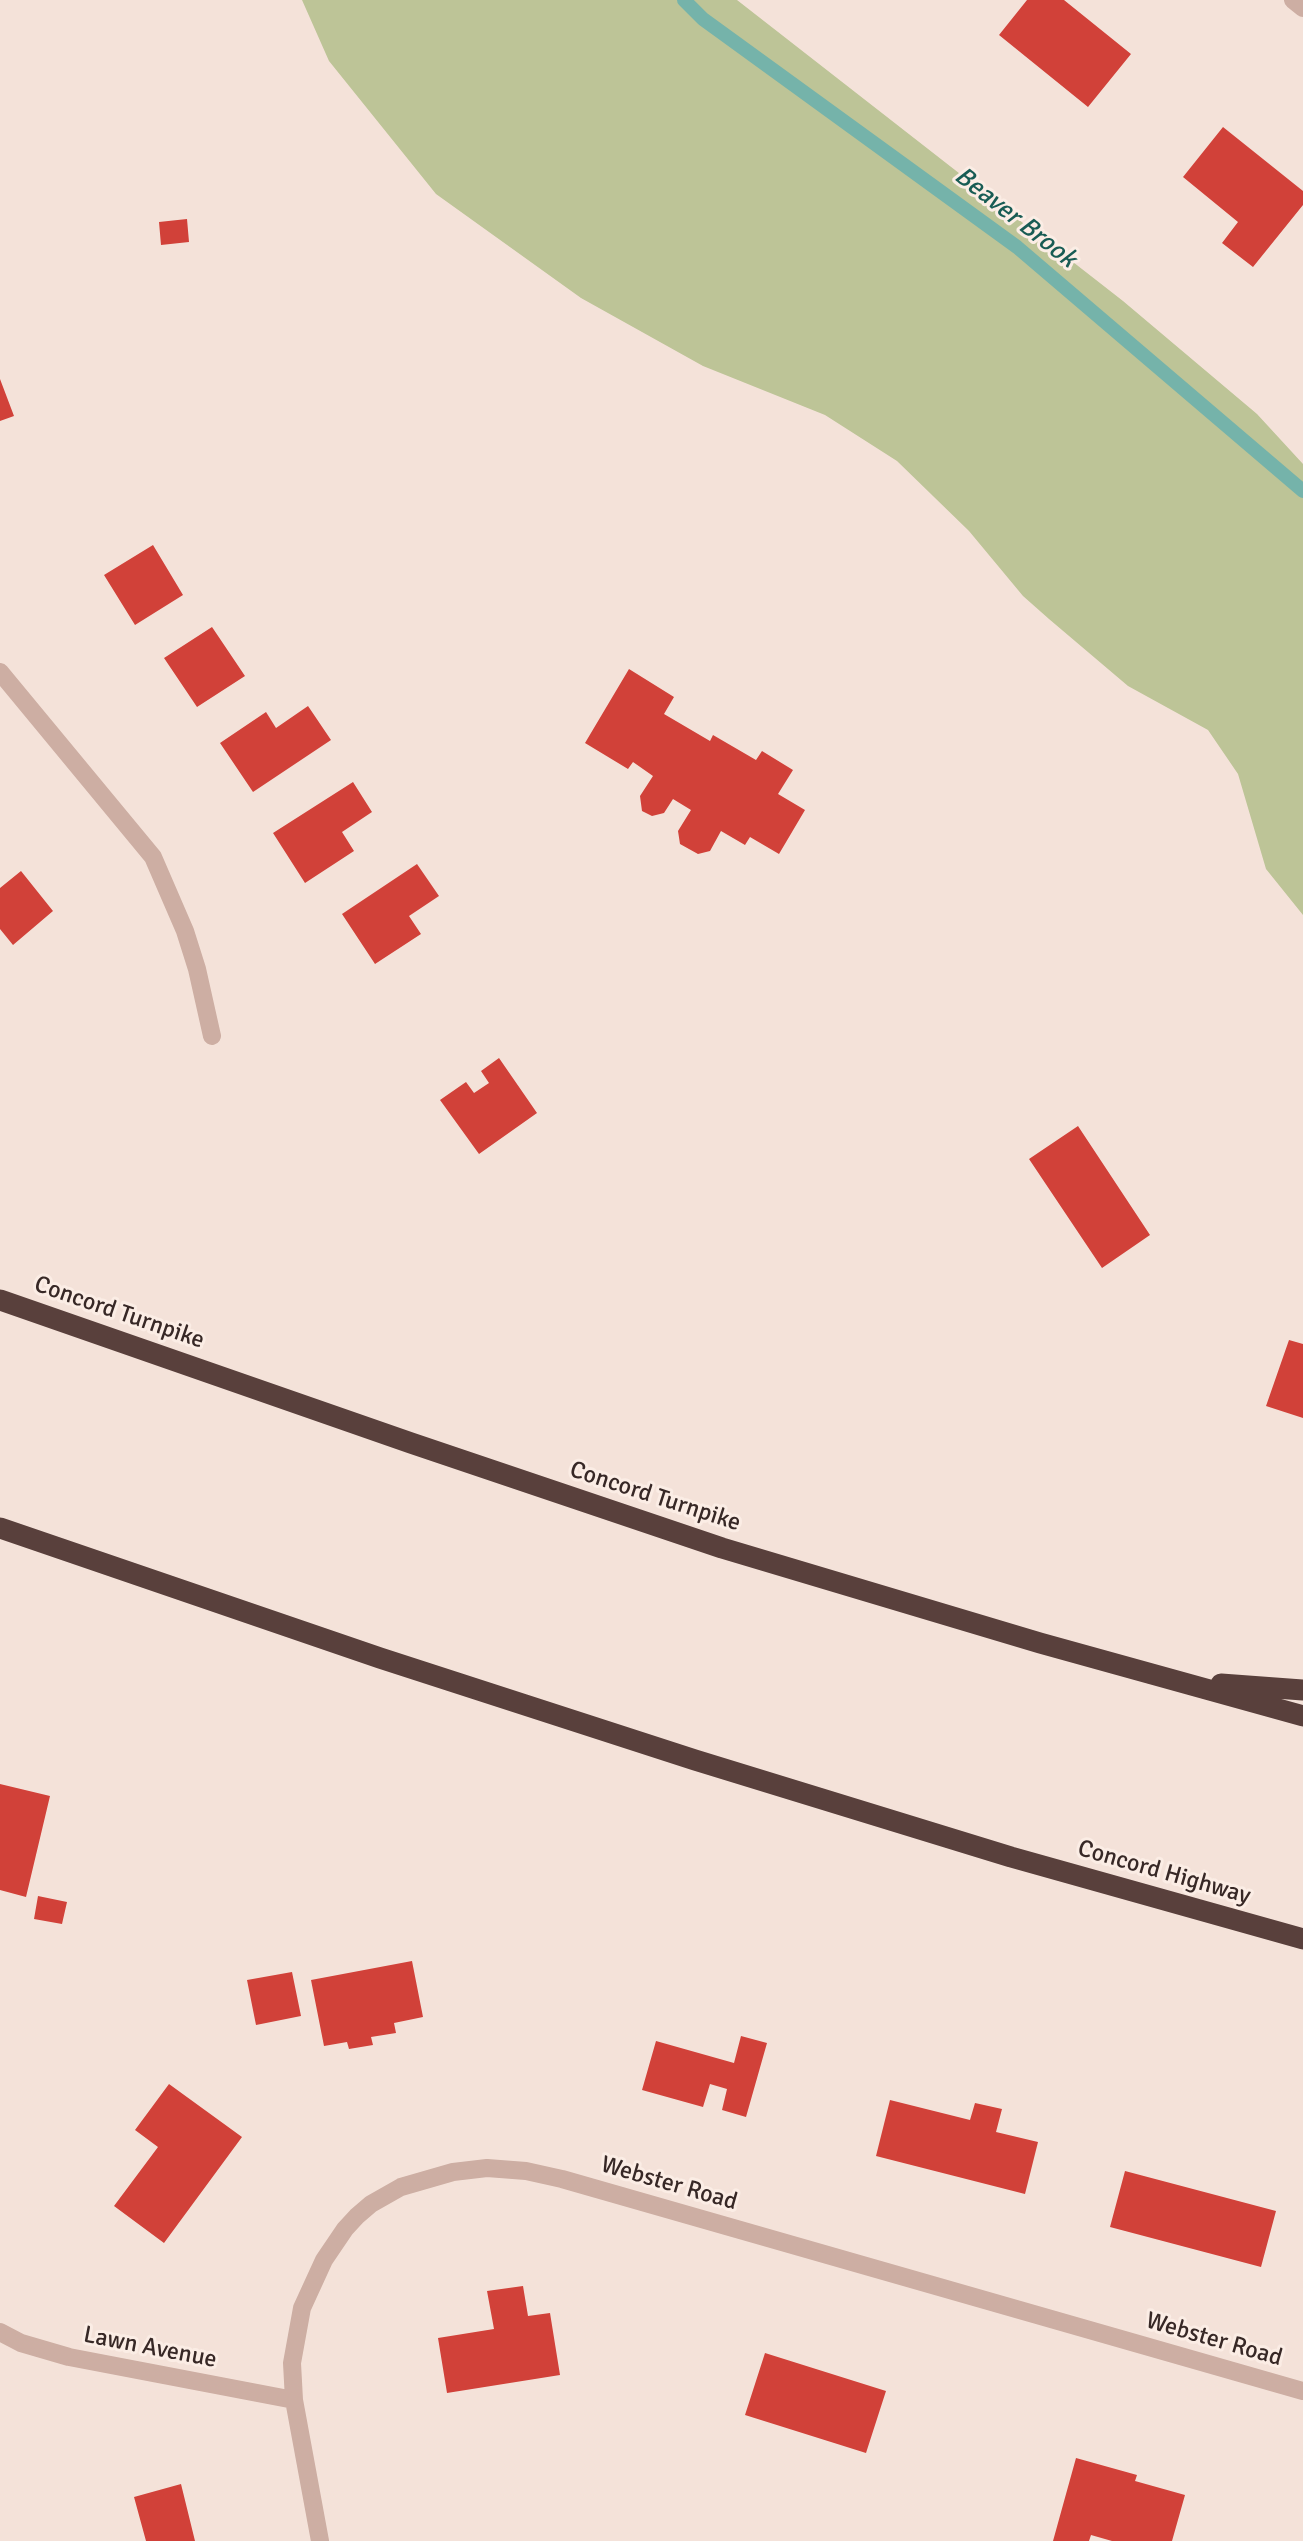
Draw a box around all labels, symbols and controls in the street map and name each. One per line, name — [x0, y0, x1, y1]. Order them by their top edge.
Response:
water label: Beaver Brook — [948, 161, 1082, 275]
street label: Concord Turnpike — [30, 1270, 208, 1356]
street label: Concord Turnpike — [566, 1456, 744, 1538]
street label: Concord Highway — [1074, 1835, 1254, 1911]
street label: Webster Road — [598, 2151, 740, 2217]
street label: Webster Road — [1143, 2307, 1285, 2373]
street label: Lawn Avenue — [81, 2321, 219, 2375]

